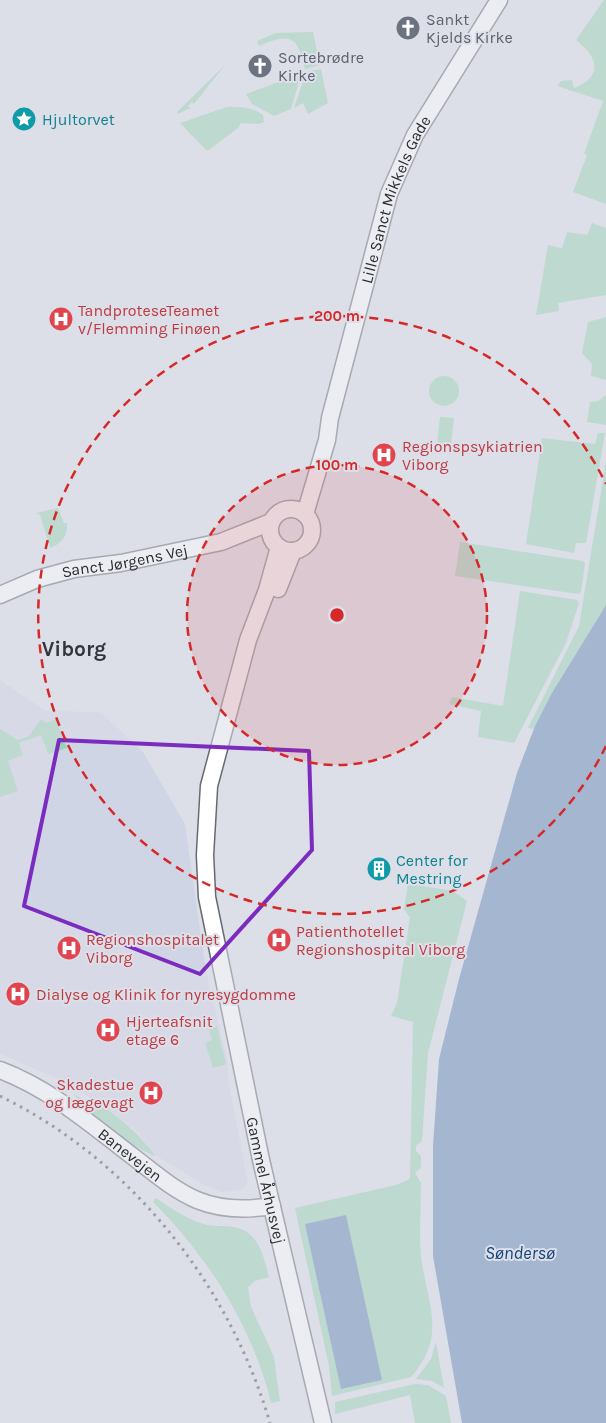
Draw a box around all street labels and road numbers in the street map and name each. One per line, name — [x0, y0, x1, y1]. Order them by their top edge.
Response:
street label: Lille Sanct Mikkels Gade — [356, 112, 434, 285]
street label: Sanct Jørgens Vej — [59, 540, 189, 581]
street label: Gammel Århusvej — [243, 1115, 290, 1246]
street label: Banevejen — [95, 1124, 166, 1185]

